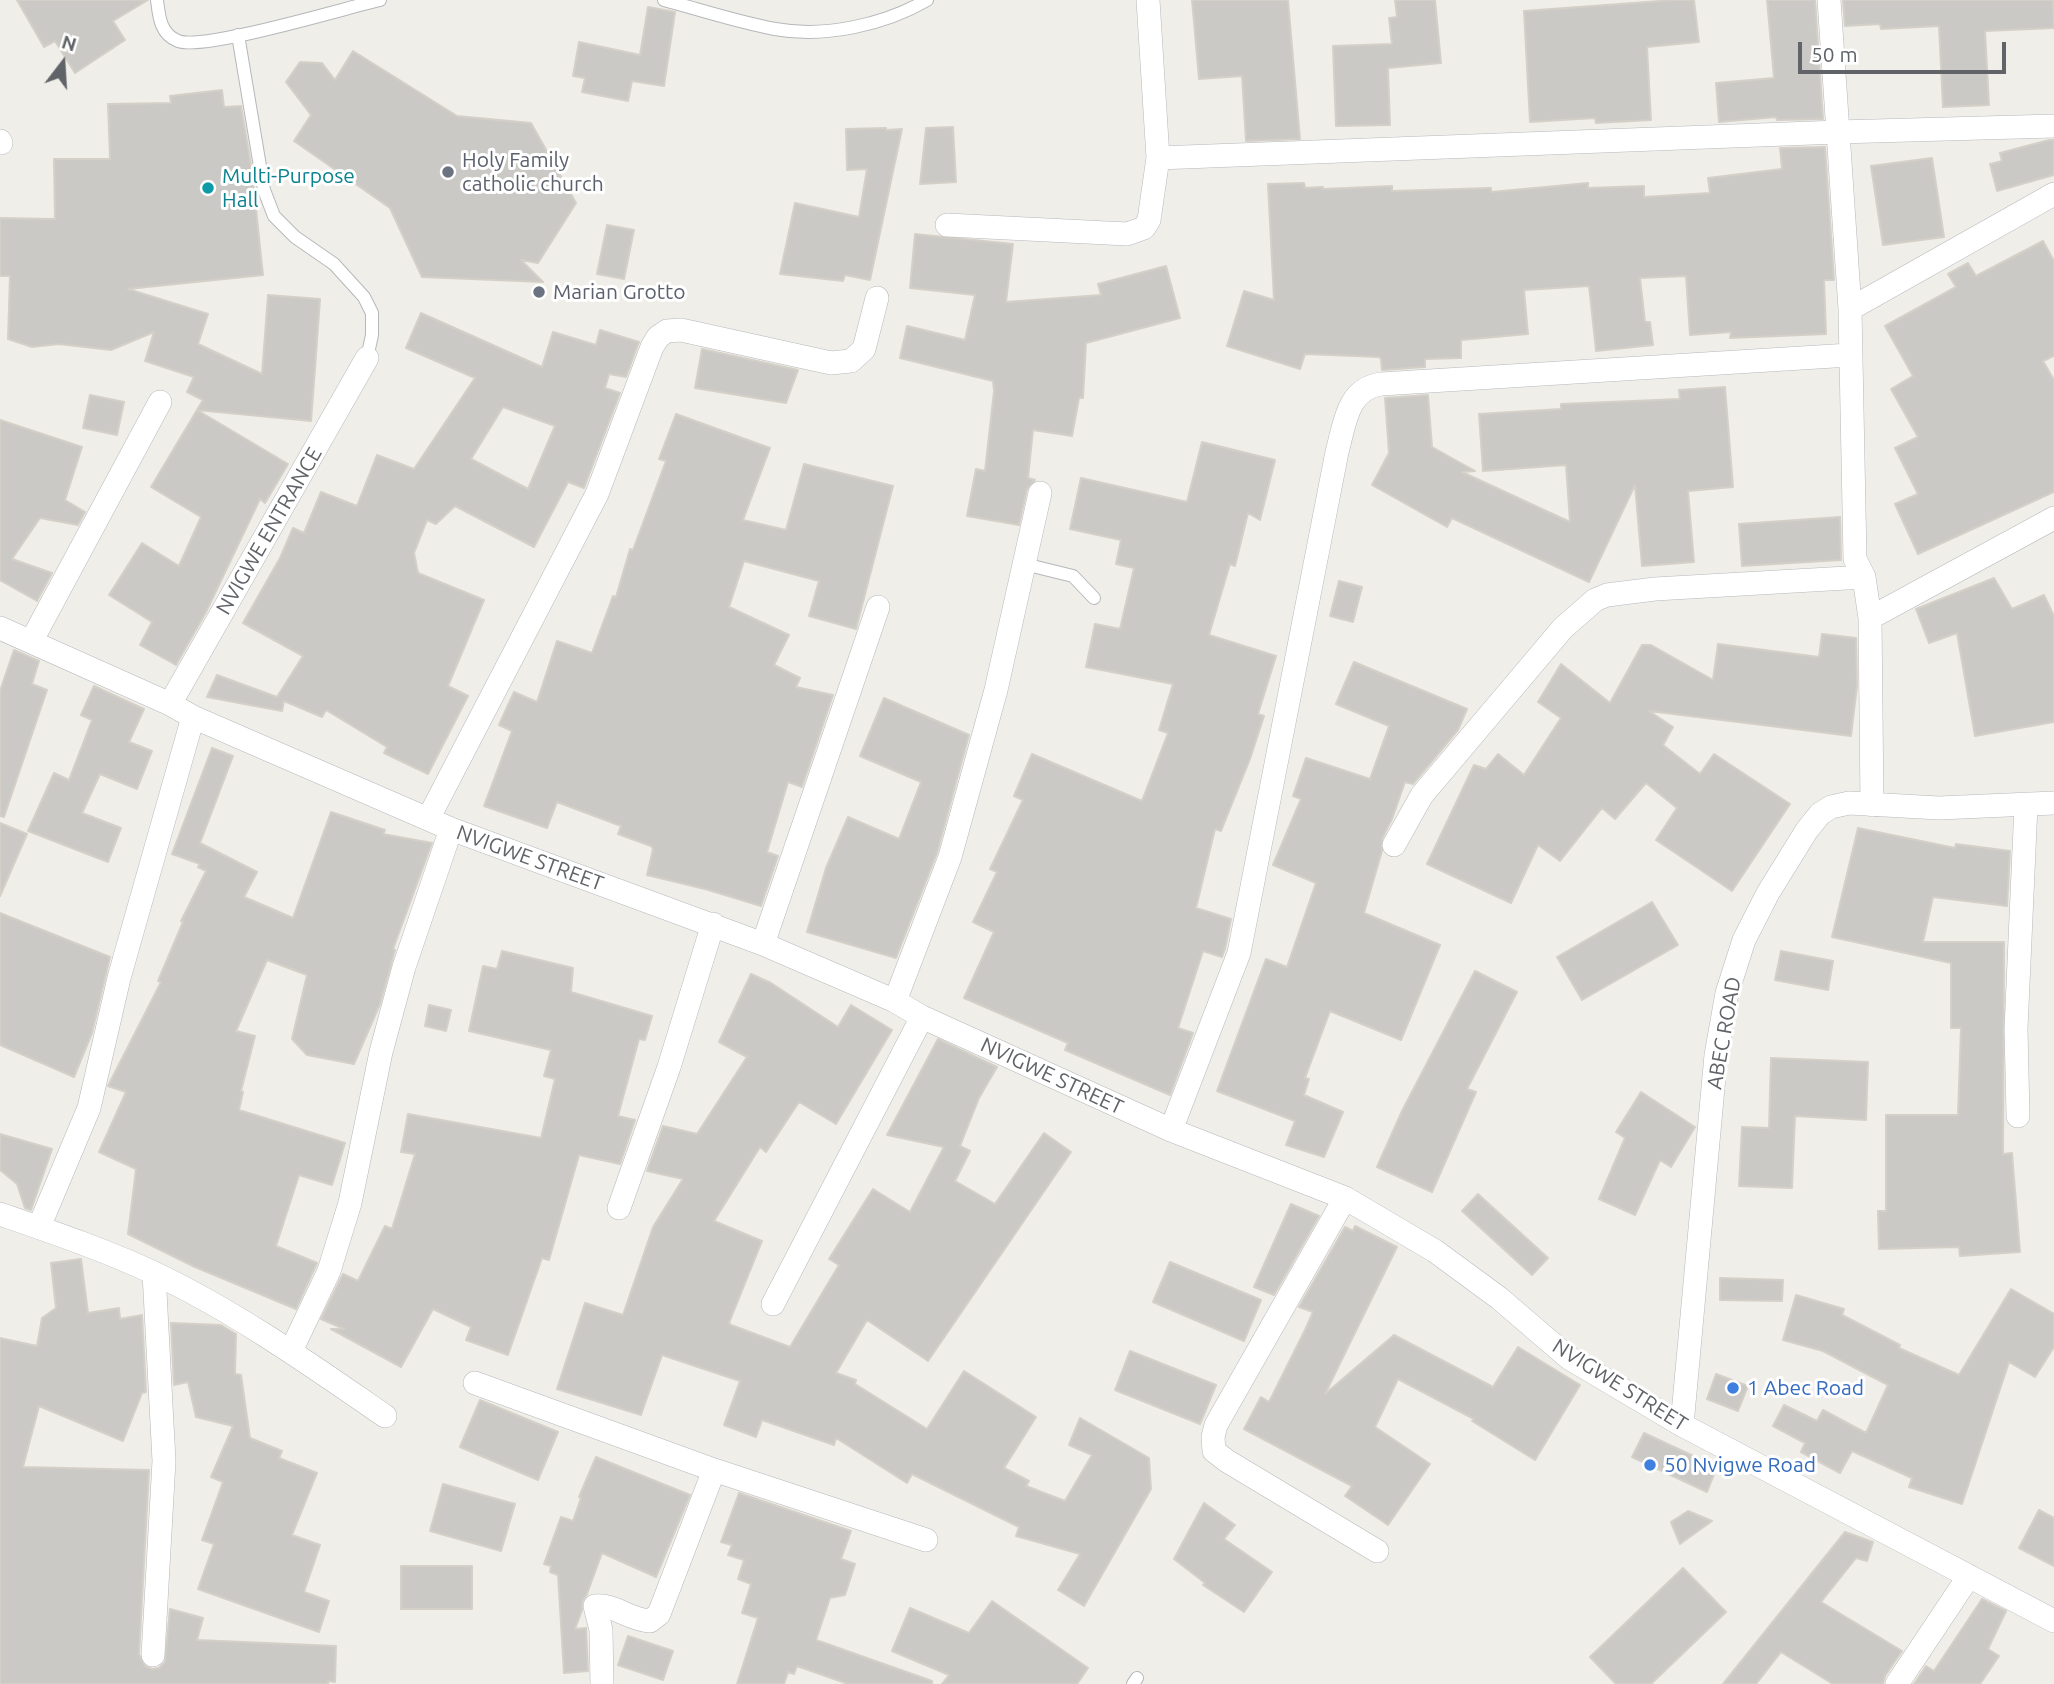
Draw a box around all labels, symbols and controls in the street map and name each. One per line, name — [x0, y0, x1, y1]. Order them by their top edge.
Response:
north arrow — [28, 28, 98, 98]
scale bar — [1802, 28, 2010, 72]
text: N — [59, 30, 79, 56]
text: 50 m — [1811, 42, 1858, 66]
place label: Holy Family catholic church — [462, 147, 604, 197]
place label: Multi-Purpose Hall — [222, 163, 355, 213]
marker: Holy Family catholic church — [440, 164, 456, 180]
marker: Multi-Purpose Hall — [200, 180, 216, 196]
place label: Marian Grotto — [553, 279, 686, 305]
marker: Marian Grotto — [531, 284, 547, 300]
street label: NVIGWE ENTRANCE — [211, 443, 327, 619]
street label: NVIGWE STREET — [453, 820, 607, 896]
street label: ABEC ROAD — [1702, 975, 1746, 1091]
street label: NVIGWE STREET — [977, 1032, 1127, 1120]
street label: NVIGWE STREET — [1548, 1333, 1692, 1437]
place label: 1 Abec Road — [1747, 1375, 1864, 1401]
marker: 1 Abec Road — [1725, 1380, 1741, 1396]
place label: 50 Nvigwe Road — [1664, 1452, 1816, 1478]
marker: 50 Nvigwe Road — [1642, 1457, 1658, 1473]

